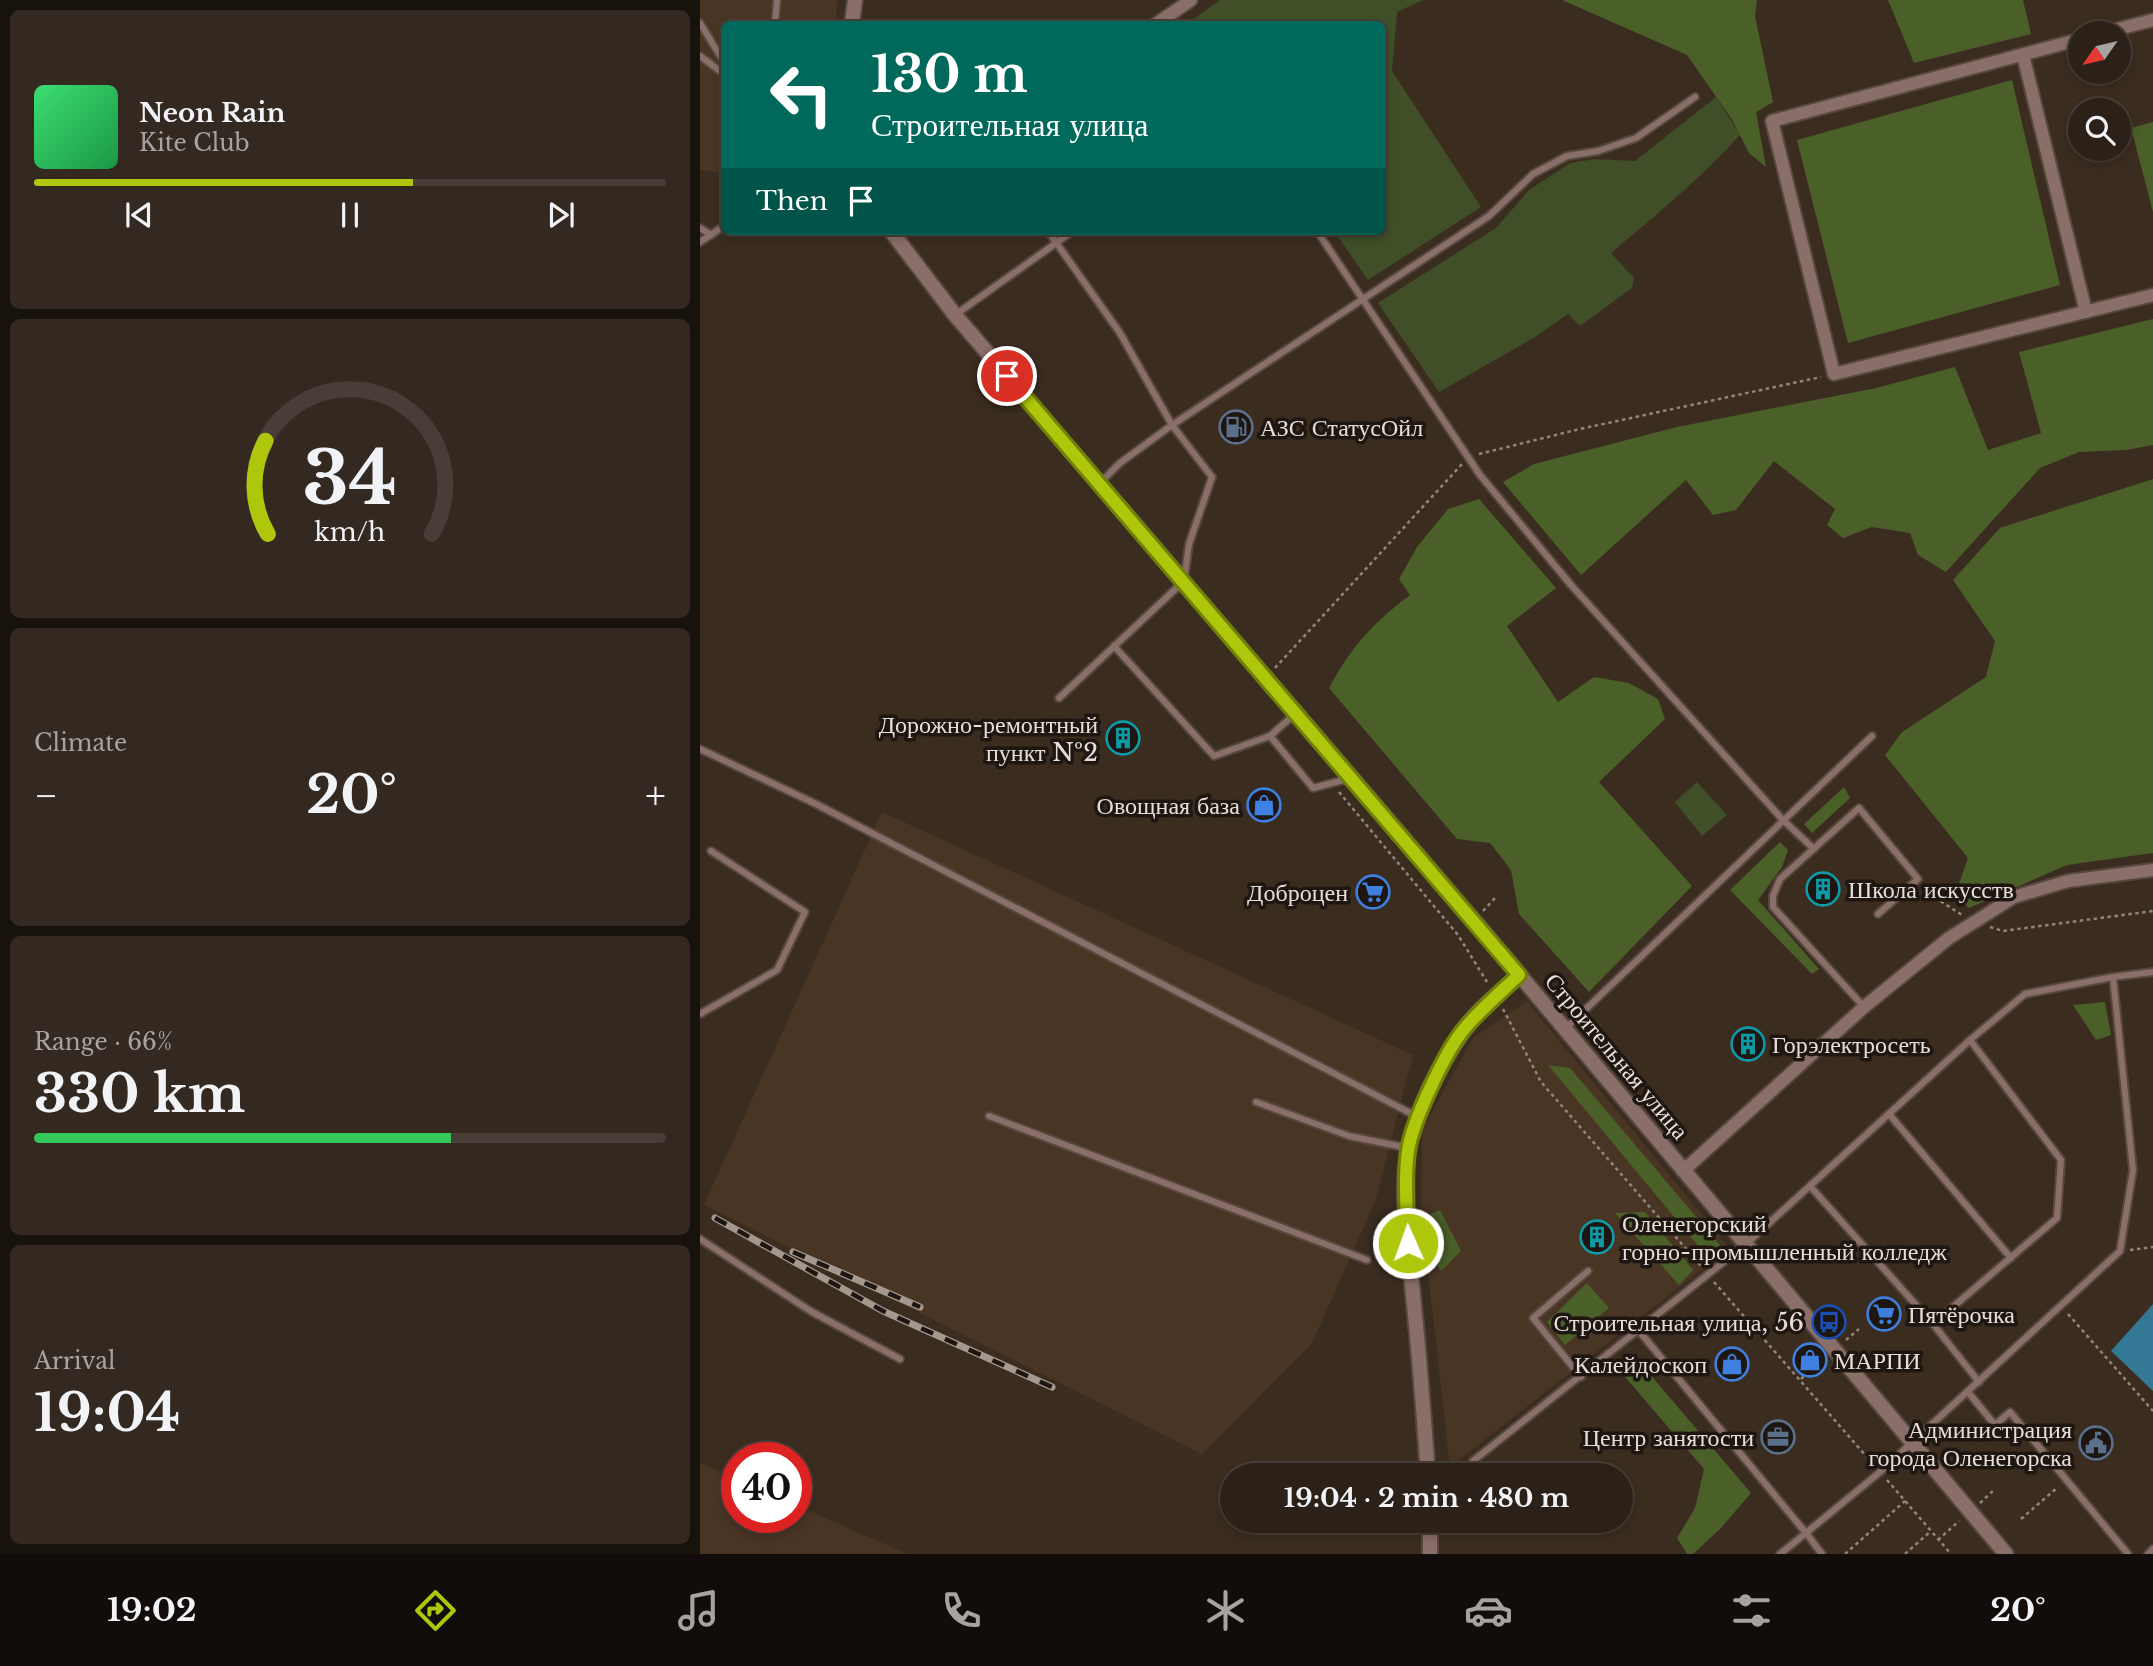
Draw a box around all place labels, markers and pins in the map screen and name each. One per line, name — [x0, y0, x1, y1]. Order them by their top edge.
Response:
pin — [977, 346, 1037, 406]
fuel station icon: АЗС СтатусОйл — [1217, 408, 1255, 446]
place label: АЗС СтатусОйл — [1260, 413, 1423, 442]
place label: Дорожно-ремонтный пункт №2 — [879, 710, 1098, 767]
building icon: Дорожно-ремонтный пункт №2 — [1104, 719, 1142, 757]
shop icon: Овощная база — [1245, 786, 1283, 824]
place label: Овощная база — [1097, 791, 1240, 820]
building icon: Школа искусств — [1804, 870, 1842, 908]
supermarket icon: Доброцен — [1354, 873, 1392, 911]
place label: Школа искусств — [1848, 875, 2014, 904]
place label: Доброцен — [1247, 878, 1348, 907]
building icon: Горэлектросеть — [1729, 1025, 1767, 1063]
place label: Горэлектросеть — [1772, 1030, 1931, 1059]
place label: Оленегорский горно-промышленный колледж — [1622, 1209, 1947, 1266]
building icon: Оленегорский горно-промышленный колледж — [1578, 1218, 1616, 1256]
supermarket icon: Пятёрочка — [1865, 1295, 1903, 1333]
place label: Пятёрочка — [1908, 1300, 2015, 1329]
bus stop icon: Строительная улица, 56 — [1810, 1303, 1848, 1341]
place label: Строительная улица, 56 — [1553, 1308, 1804, 1337]
shop icon: МАРПИ — [1791, 1341, 1829, 1379]
shop icon: Калейдоскоп — [1713, 1345, 1751, 1383]
place label: МАРПИ — [1834, 1346, 1921, 1375]
place label: Калейдоскоп — [1574, 1350, 1707, 1379]
place label: Администрация города Оленегорска — [1868, 1415, 2072, 1472]
office icon: Центр занятости — [1759, 1418, 1797, 1456]
place label: Центр занятости — [1583, 1423, 1754, 1452]
public building icon: Администрация города Оленегорска — [2077, 1424, 2115, 1462]

